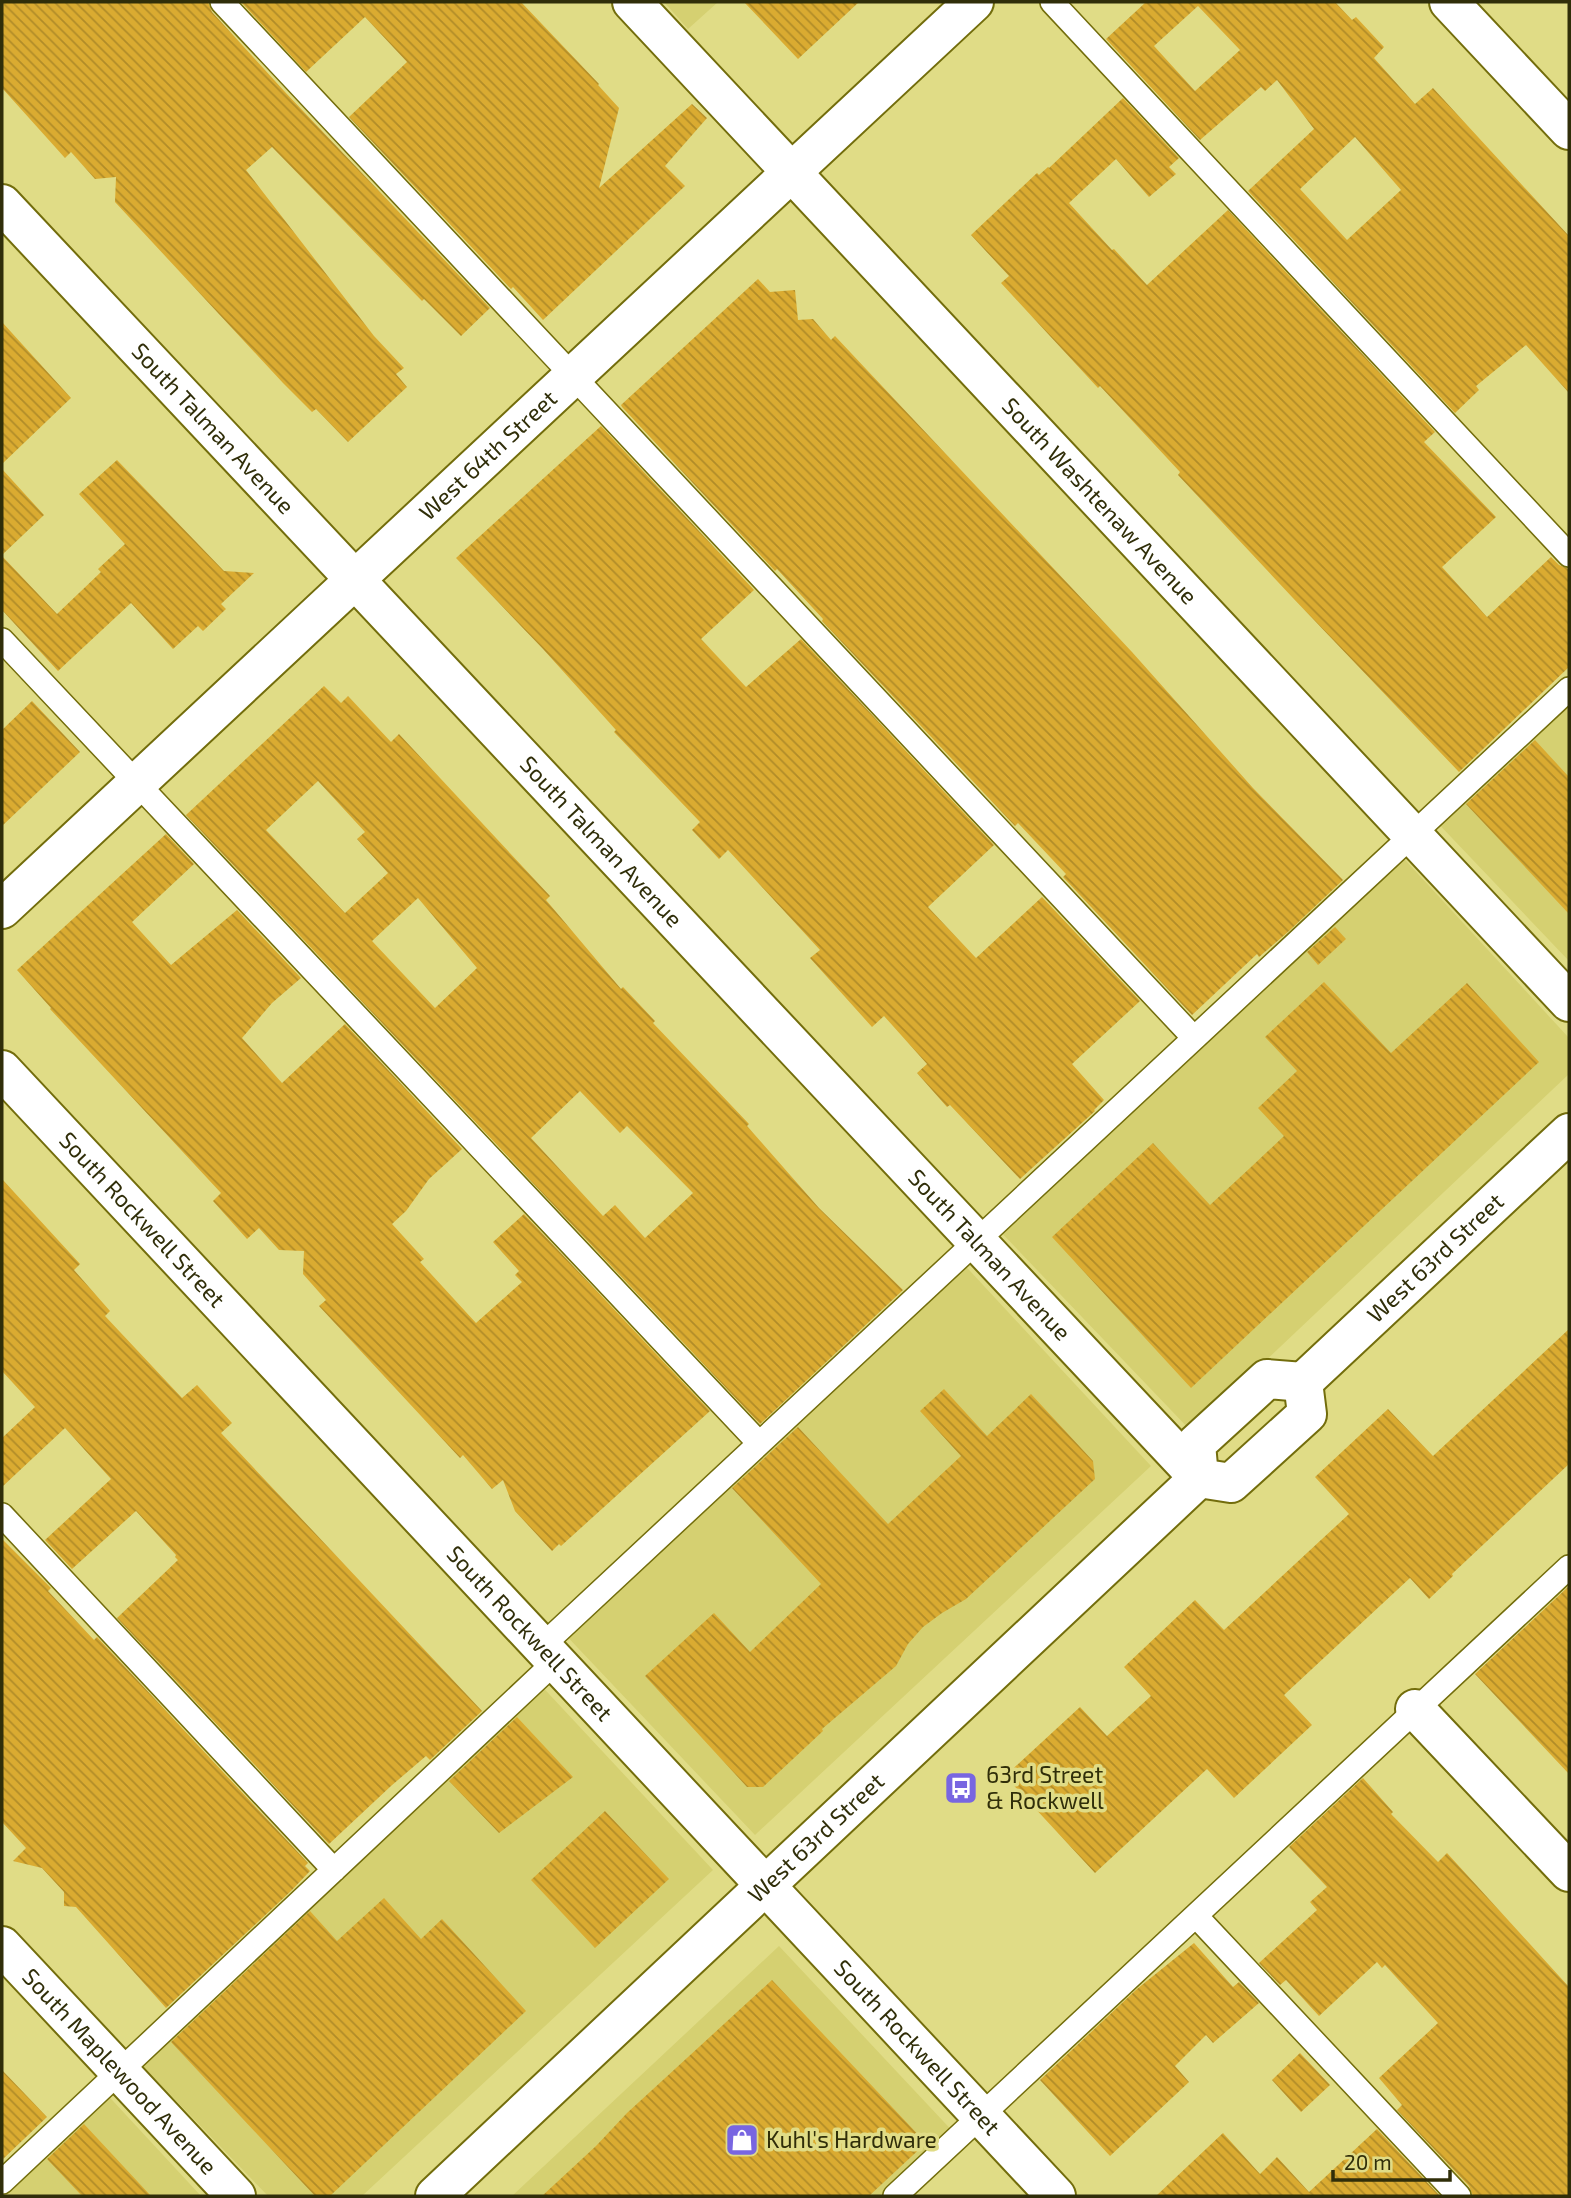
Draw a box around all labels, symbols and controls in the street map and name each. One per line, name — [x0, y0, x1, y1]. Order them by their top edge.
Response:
street label: South Talman Avenue — [127, 336, 301, 519]
street label: West 64th Street — [413, 384, 562, 525]
street label: South Washtenaw Avenue — [997, 391, 1204, 610]
street label: South Talman Avenue — [515, 750, 689, 932]
street label: South Rockwell Street — [54, 1125, 232, 1313]
street label: South Talman Avenue — [903, 1163, 1077, 1346]
street label: West 63rd Street — [1361, 1187, 1509, 1328]
street label: South Rockwell Street — [441, 1539, 619, 1727]
place label: 63rd Street & Rockwell — [986, 1760, 1104, 1814]
street label: West 63rd Street — [742, 1766, 890, 1908]
bus stop icon: 63rd Street & Rockwell — [942, 1769, 980, 1807]
street label: South Rockwell Street — [829, 1953, 1007, 2141]
street label: South Maplewood Avenue — [17, 1962, 223, 2180]
shop icon: Kuhl's Hardware — [723, 2121, 761, 2159]
place label: Kuhl's Hardware — [766, 2125, 937, 2153]
scale bar — [1333, 2138, 1450, 2182]
text: 20 m — [1344, 2149, 1392, 2174]

